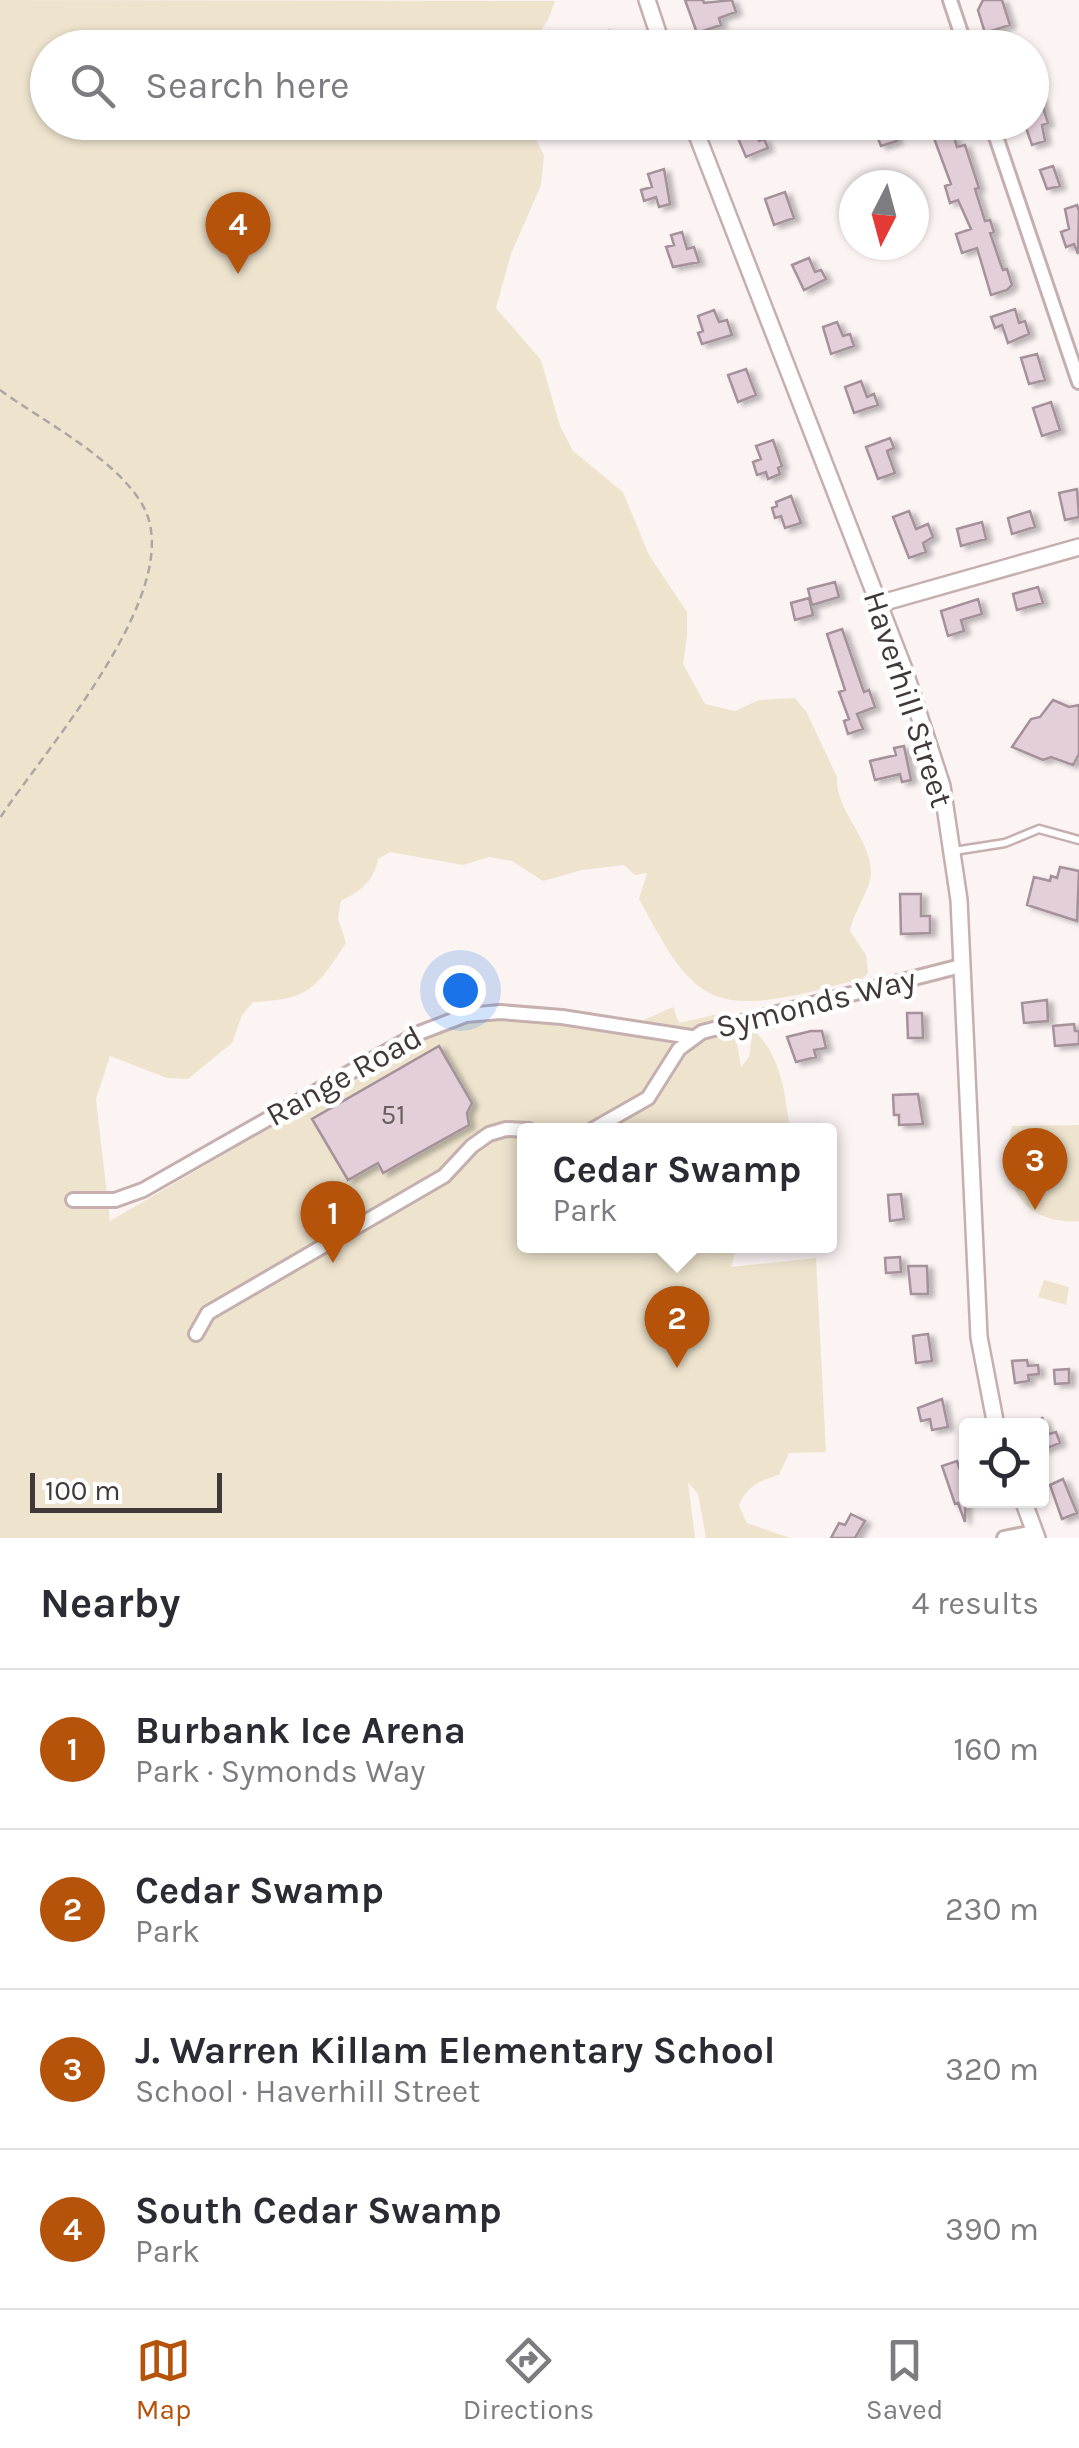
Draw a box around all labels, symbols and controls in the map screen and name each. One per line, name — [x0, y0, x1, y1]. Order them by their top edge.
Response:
search box — [30, 30, 1049, 140]
icon: search — [65, 58, 120, 113]
text: Search here — [145, 63, 349, 108]
north arrow — [839, 170, 929, 260]
pin: 4 — [206, 192, 270, 274]
street label: Haverhill Street — [856, 586, 960, 812]
street label: Symonds Way — [712, 960, 920, 1046]
your location — [435, 965, 486, 1016]
street label: Range Road — [260, 1018, 428, 1134]
house number: 51 — [380, 1098, 406, 1131]
popup — [517, 1123, 837, 1253]
pin: 3 — [1002, 1128, 1068, 1210]
text: Cedar Swamp — [553, 1147, 801, 1192]
pin: 1 — [300, 1180, 366, 1263]
text: Park — [553, 1192, 618, 1229]
pin: 2 — [644, 1286, 710, 1368]
map controls — [959, 1418, 1049, 1508]
button: locate — [959, 1418, 1049, 1508]
scale bar — [30, 1468, 222, 1512]
text: 100 m — [45, 1474, 120, 1507]
text: Nearby — [40, 1578, 180, 1628]
text: 4 results — [912, 1585, 1039, 1622]
text: Burbank Ice Arena — [135, 1708, 466, 1753]
text: 1 — [67, 1731, 78, 1768]
text: 160 m — [954, 1731, 1039, 1768]
text: Park · Symonds Way — [135, 1753, 425, 1790]
text: Cedar Swamp — [135, 1868, 384, 1913]
text: 2 — [63, 1891, 82, 1928]
text: 230 m — [945, 1891, 1039, 1928]
text: Park — [135, 1913, 200, 1950]
text: J. Warren Killam Elementary School — [135, 2028, 775, 2073]
text: 3 — [63, 2051, 82, 2088]
text: 320 m — [945, 2051, 1039, 2088]
text: School · Haverhill Street — [135, 2073, 480, 2110]
text: South Cedar Swamp — [135, 2188, 502, 2233]
text: 4 — [63, 2211, 82, 2248]
text: 390 m — [945, 2211, 1039, 2248]
text: Park — [135, 2233, 200, 2270]
tab: Map — [136, 2333, 191, 2426]
tab: Directions — [463, 2333, 594, 2426]
tab: Saved — [866, 2333, 943, 2426]

